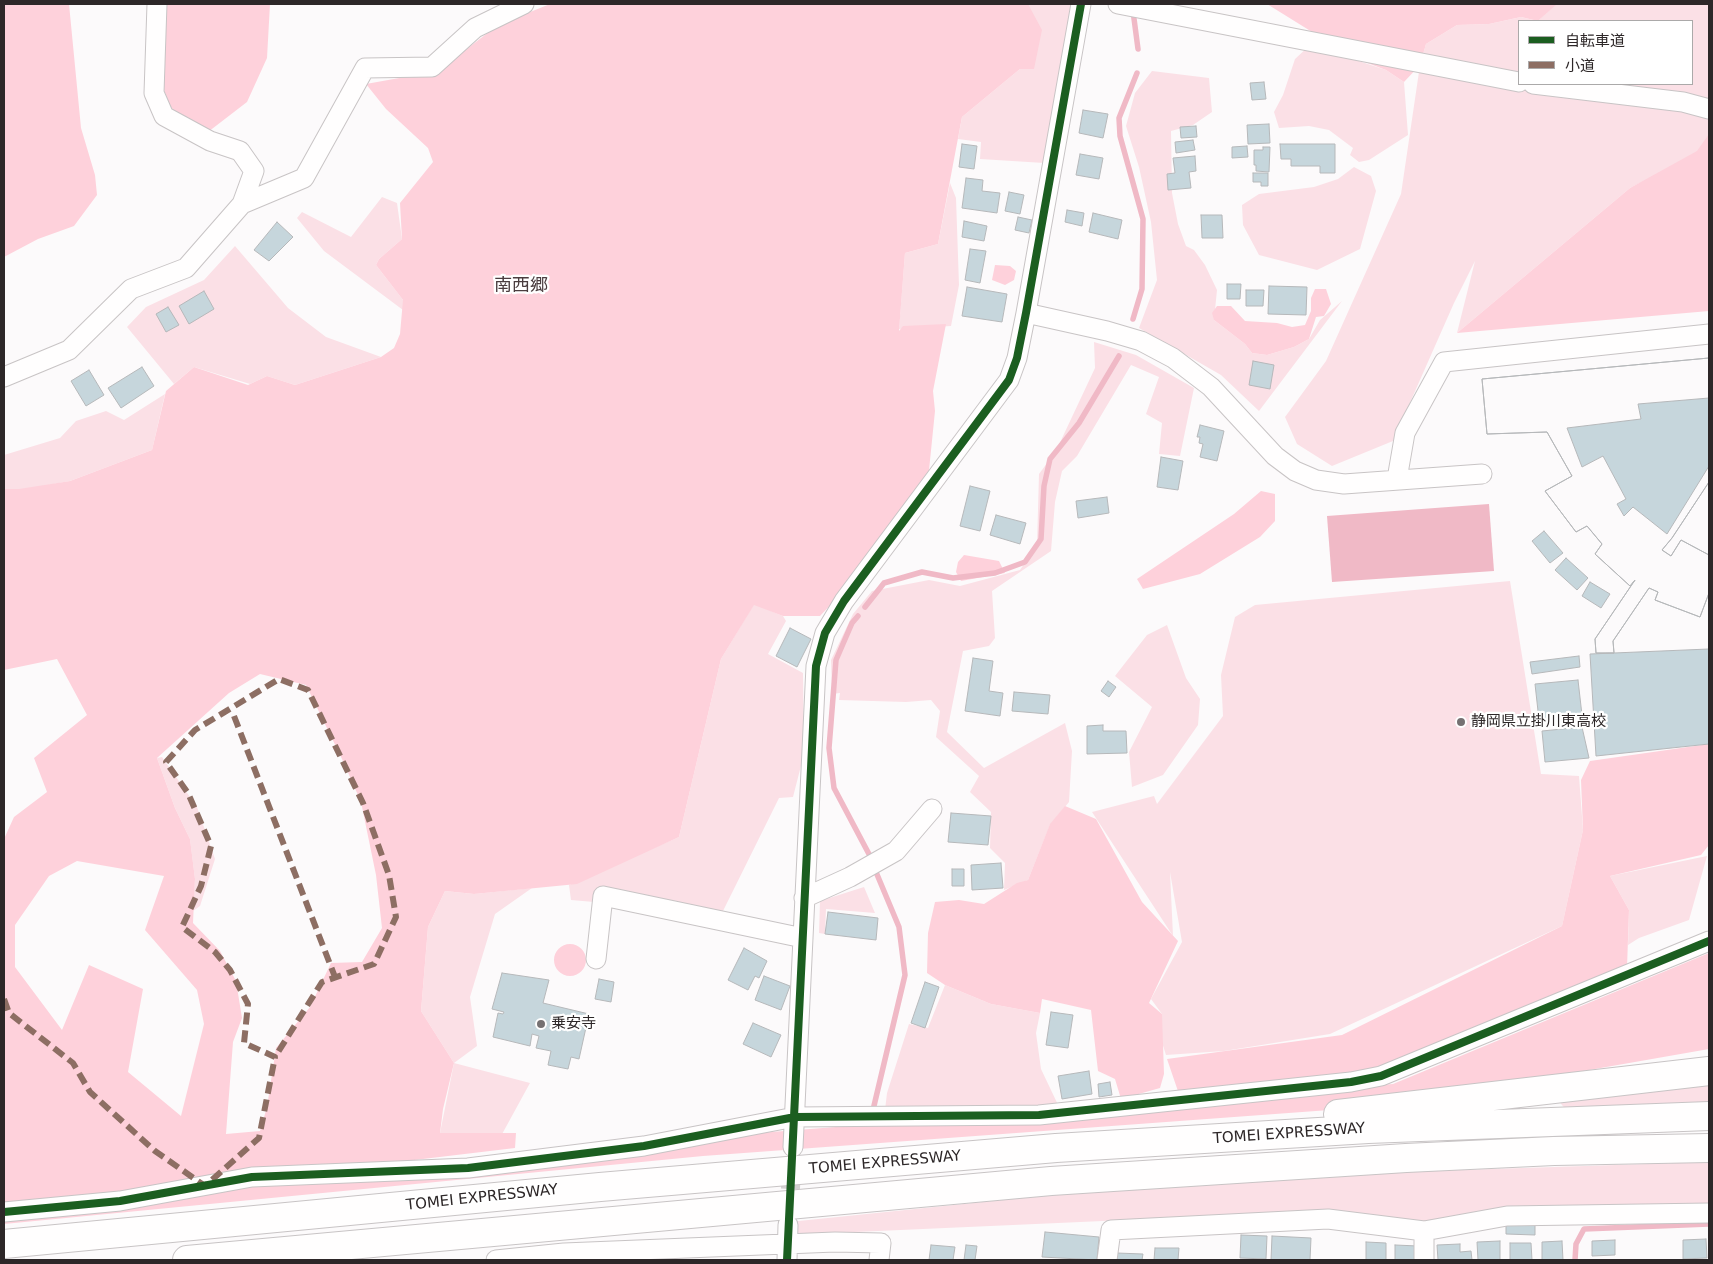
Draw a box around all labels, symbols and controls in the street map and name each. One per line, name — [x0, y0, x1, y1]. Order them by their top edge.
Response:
legend — [1518, 20, 1693, 85]
text: 自転車道 — [1565, 32, 1625, 50]
text: 小道 — [1565, 57, 1595, 75]
district label: 南西郷 — [494, 275, 548, 297]
place label: 静岡県立掛川東高校 — [1471, 713, 1606, 731]
marker: 静岡県立掛川東高校 — [1455, 716, 1467, 728]
place label: 乗安寺 — [551, 1015, 596, 1033]
marker: 乗安寺 — [535, 1018, 547, 1030]
street label: TOMEI EXPRESSWAY — [1212, 1120, 1366, 1148]
street label: TOMEI EXPRESSWAY — [808, 1147, 962, 1179]
street label: TOMEI EXPRESSWAY — [405, 1181, 559, 1215]

